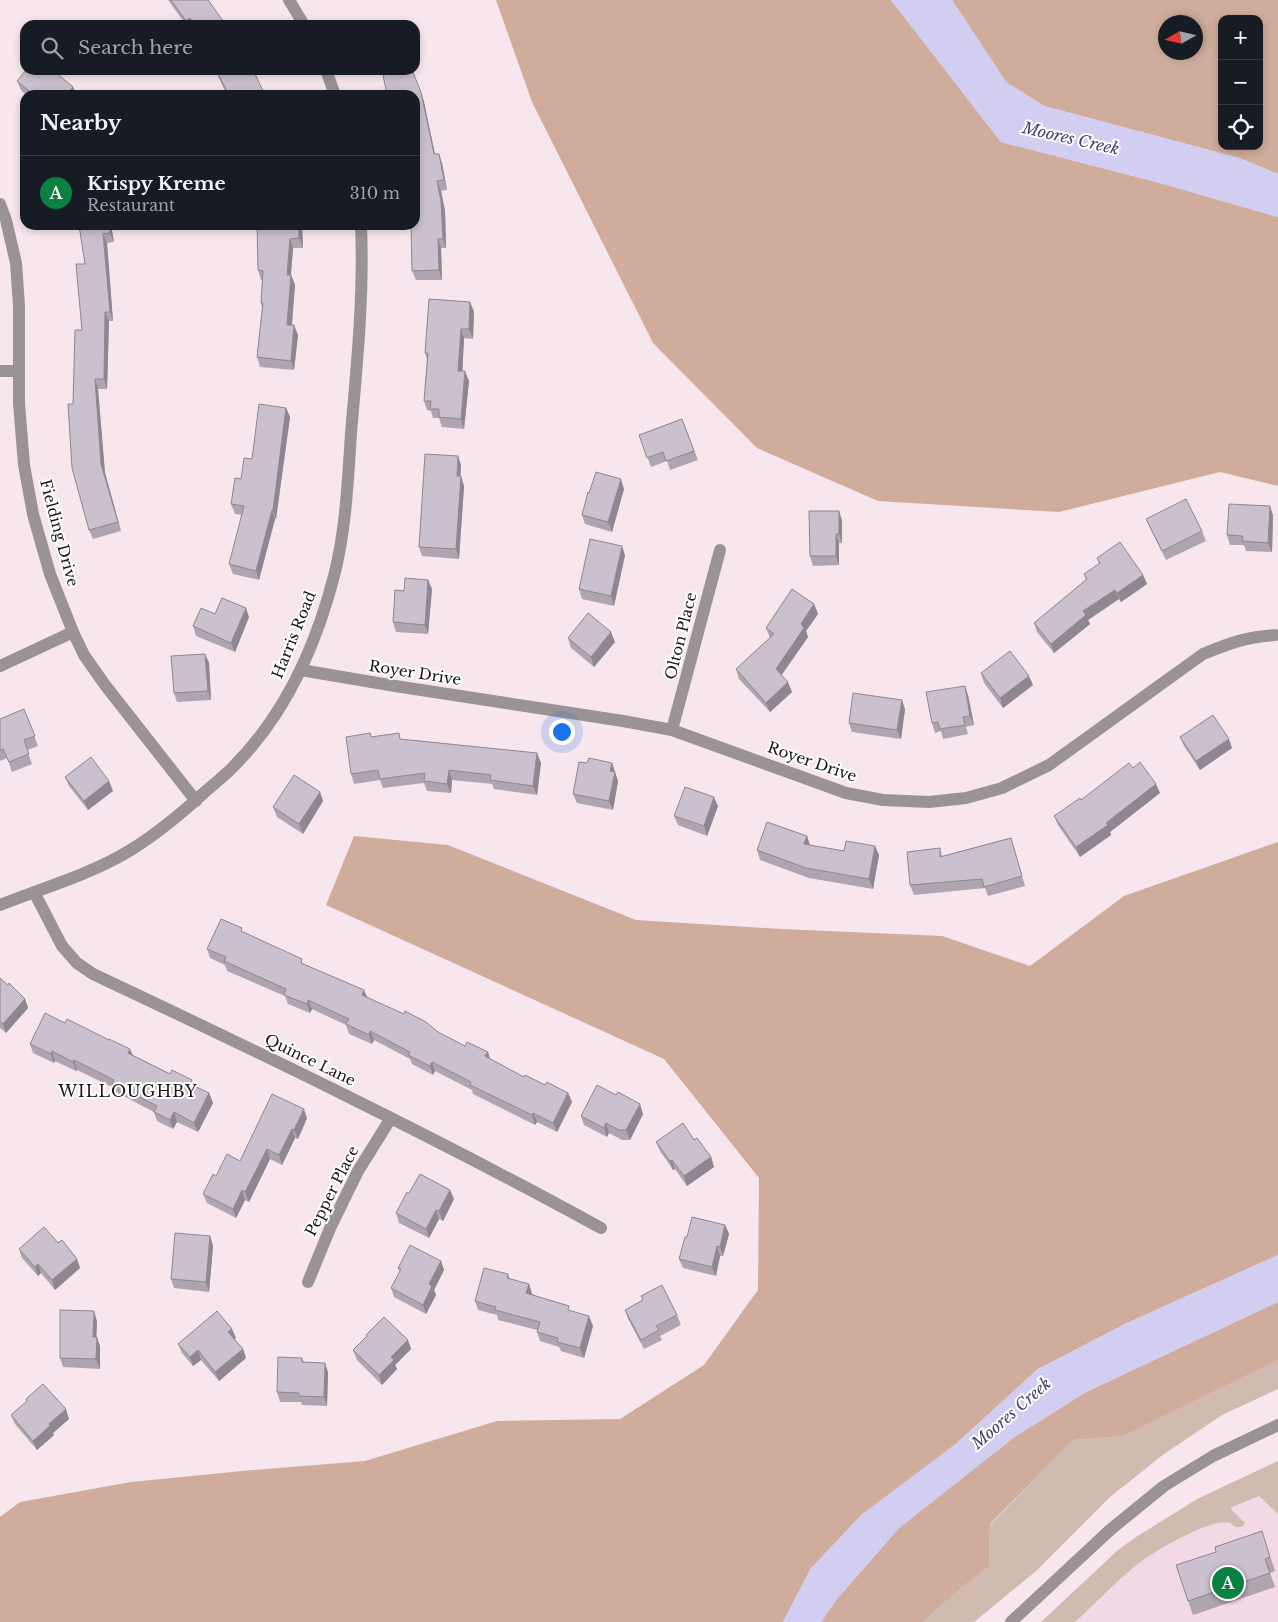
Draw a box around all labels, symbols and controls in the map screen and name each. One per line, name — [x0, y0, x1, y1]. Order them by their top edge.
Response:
north arrow — [1158, 15, 1203, 60]
map controls — [1218, 15, 1263, 150]
button: + — [1218, 15, 1263, 60]
search box — [20, 20, 420, 75]
icon: search — [38, 34, 66, 62]
text: Search here — [78, 36, 193, 59]
button: − — [1218, 60, 1263, 105]
button: locate — [1218, 105, 1263, 150]
text: Nearby — [40, 110, 121, 136]
water label: Moores Creek — [1020, 117, 1121, 159]
text: Krispy Kreme — [87, 172, 226, 195]
text: A — [50, 183, 62, 203]
text: 310 m — [350, 183, 400, 203]
text: Restaurant — [87, 195, 175, 215]
street label: Fielding Drive — [36, 477, 83, 589]
street label: Harris Road — [267, 588, 320, 681]
street label: Olton Place — [661, 590, 701, 681]
street label: Royer Drive — [368, 656, 462, 689]
your location — [549, 719, 575, 745]
street label: Royer Drive — [765, 737, 859, 786]
street label: Quince Lane — [262, 1029, 359, 1090]
district label: WILLOUGHBY — [57, 1081, 198, 1101]
street label: Pepper Place — [301, 1143, 362, 1239]
water label: Moores Creek — [966, 1373, 1055, 1454]
pin: A — [1212, 1564, 1244, 1602]

